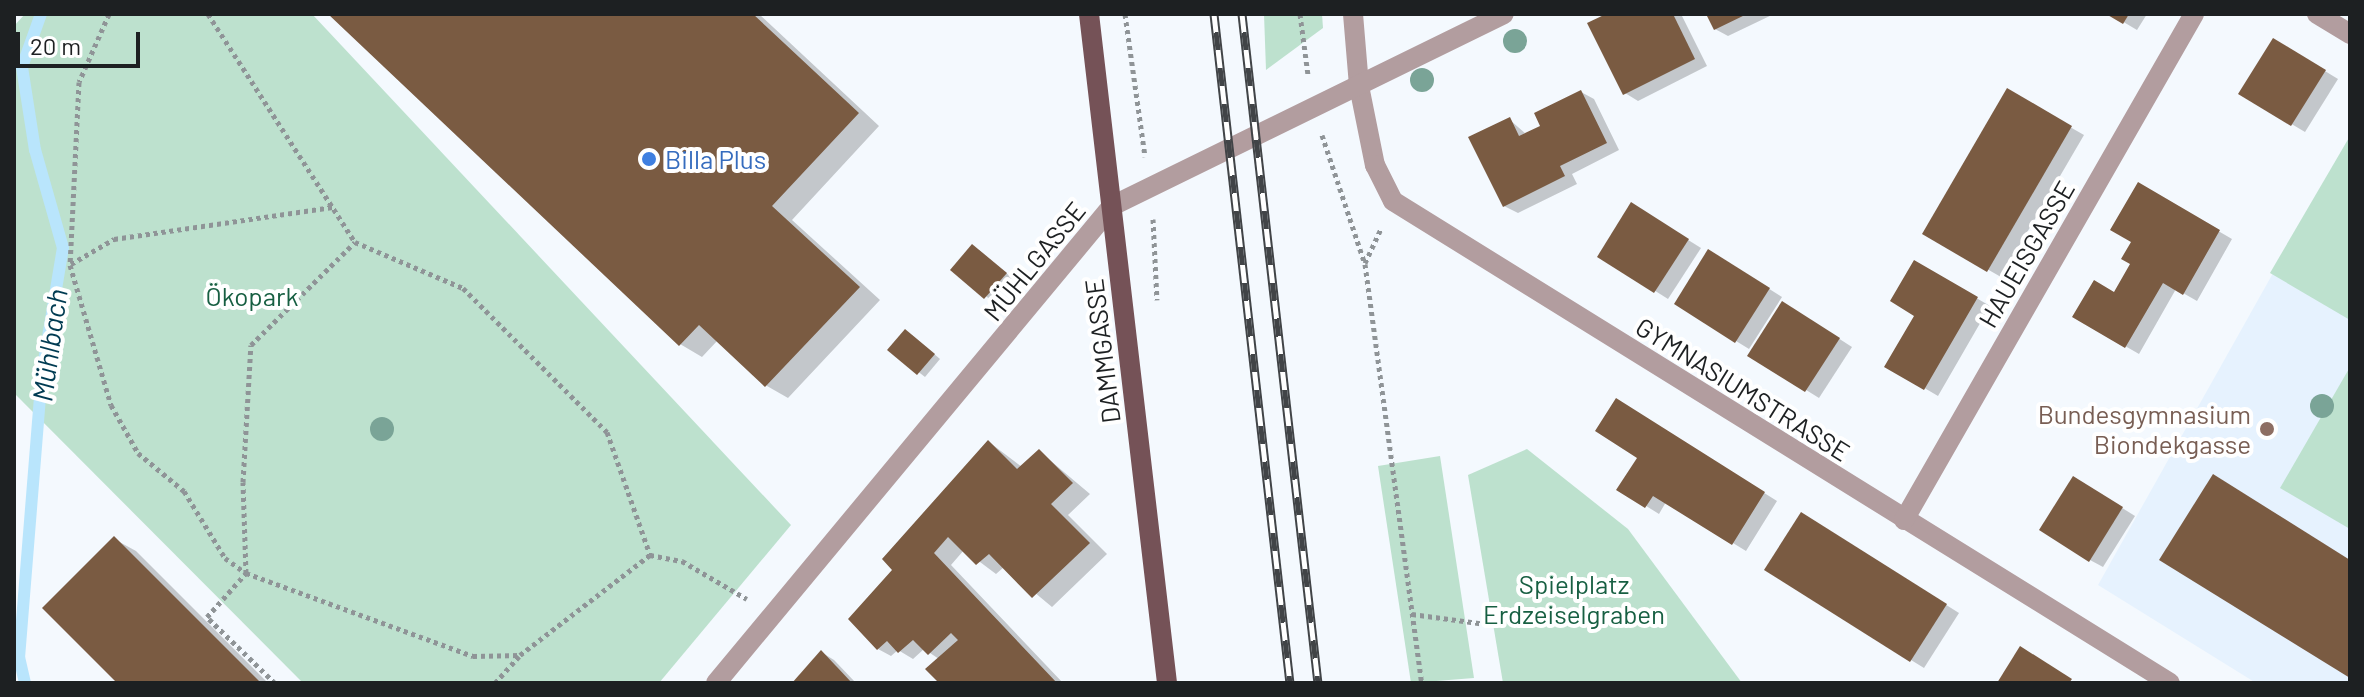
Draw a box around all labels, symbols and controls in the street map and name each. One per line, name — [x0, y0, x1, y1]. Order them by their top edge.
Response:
scale bar — [20, 16, 144, 66]
text: 20 m — [30, 31, 81, 60]
place label: Billa Plus — [665, 143, 766, 175]
marker: Billa Plus — [640, 150, 658, 168]
street label: HAUEISGASSE — [1971, 175, 2081, 333]
street label: MÜHLGASSE — [977, 195, 1091, 327]
street label: DAMMGASSE — [1078, 277, 1126, 425]
park label: Ökopark — [205, 280, 299, 312]
water label: Mühlbach — [24, 287, 74, 403]
street label: GYMNASIUMSTRASSE — [1630, 311, 1856, 467]
place label: Bundesgymnasium Biondekgasse — [2038, 398, 2251, 460]
marker: Bundesgymnasium Biondekgasse — [2258, 420, 2276, 438]
park label: Spielplatz Erdzeiselgraben — [1483, 568, 1665, 630]

